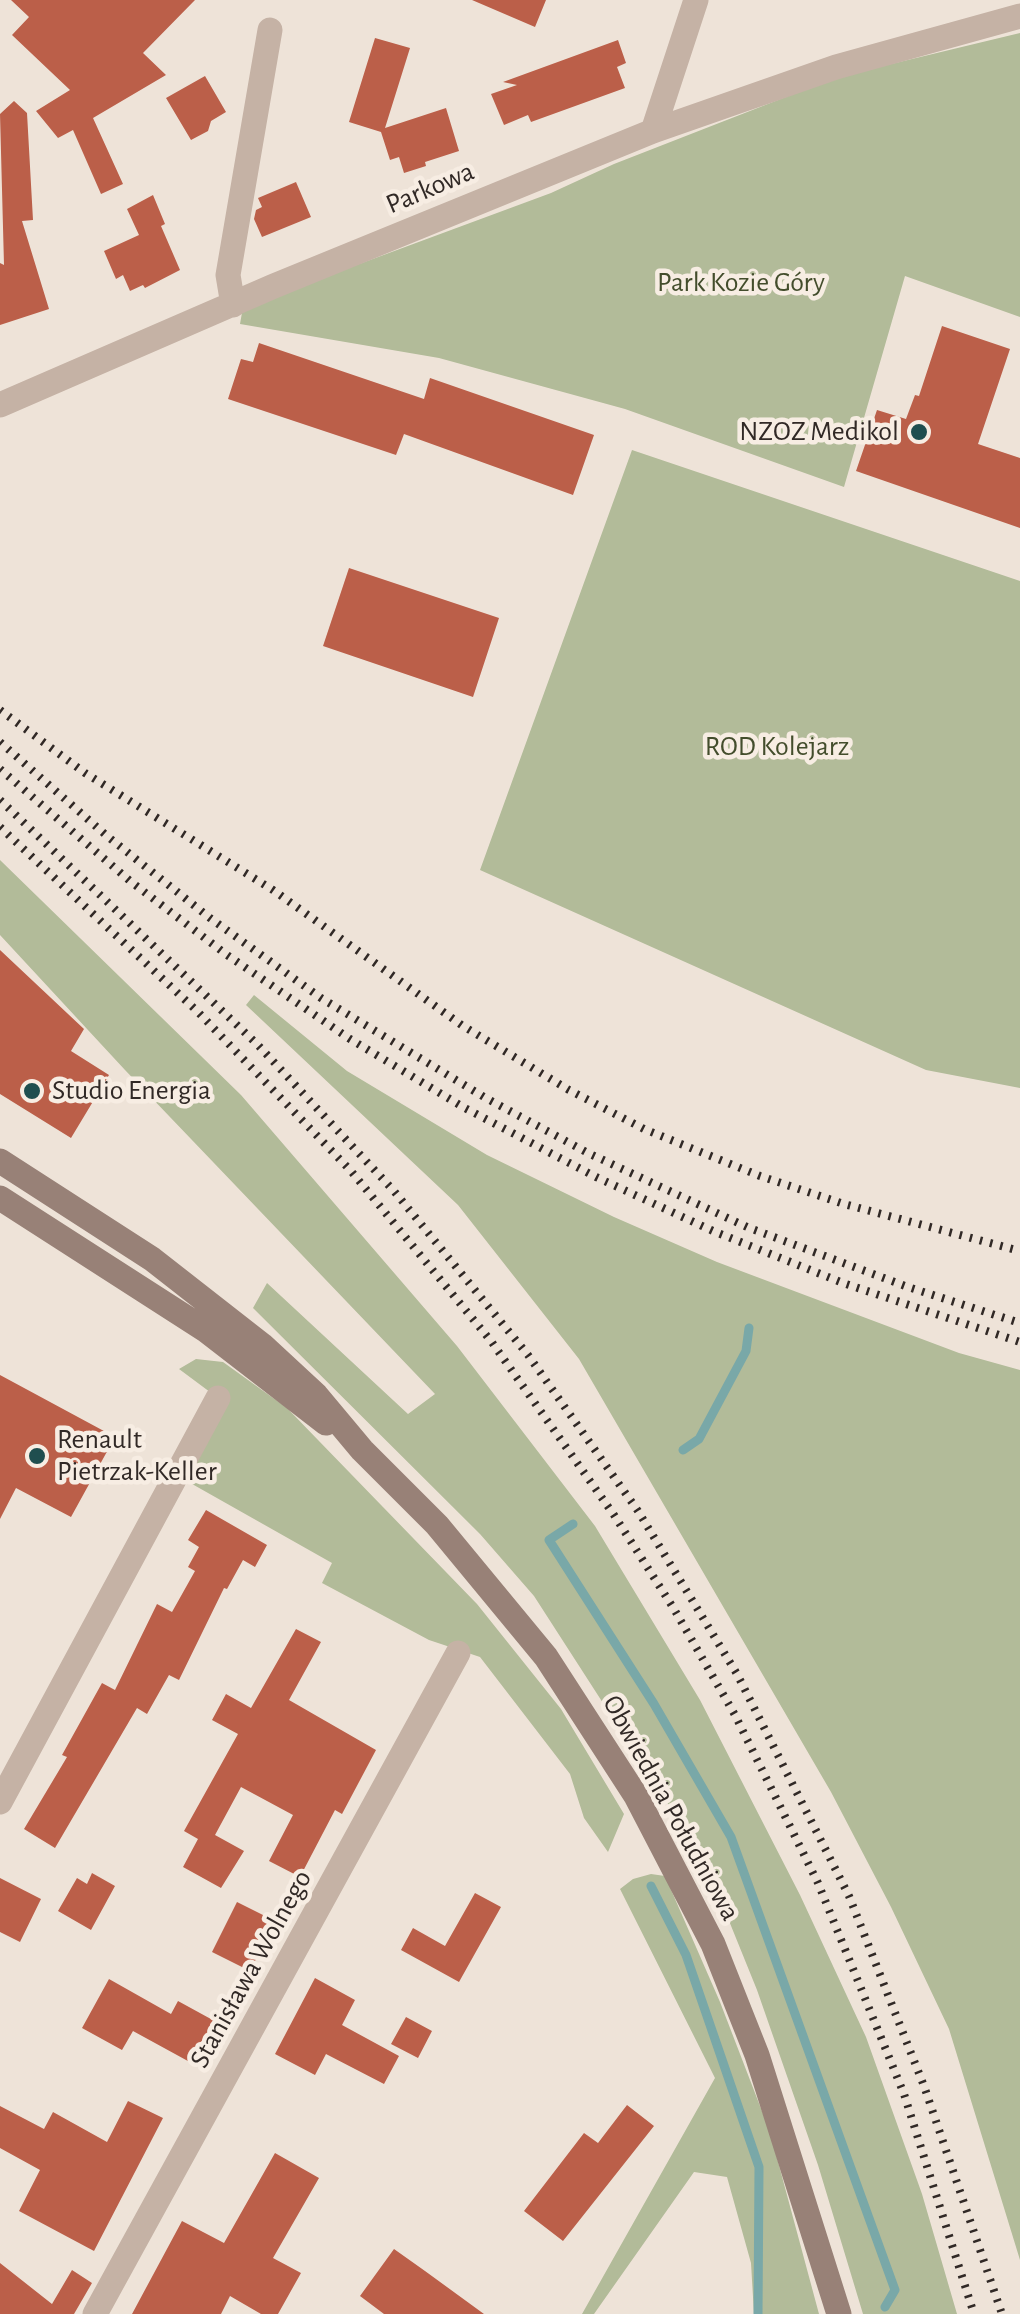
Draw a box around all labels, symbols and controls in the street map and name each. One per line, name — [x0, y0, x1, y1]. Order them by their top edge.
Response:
street label: Parkowa — [381, 154, 479, 222]
park label: Park Kozie Góry — [657, 266, 825, 300]
place label: NZOZ Medikol — [739, 415, 899, 449]
marker: NZOZ Medikol — [908, 421, 930, 443]
park label: ROD Kolejarz — [705, 730, 849, 764]
place label: Studio Energia — [52, 1074, 211, 1108]
marker: Studio Energia — [21, 1080, 43, 1102]
place label: Renault Pietrzak-Keller — [57, 1423, 217, 1489]
marker: Renault Pietrzak-Keller — [26, 1445, 48, 1467]
street label: Obwiednia Południowa — [595, 1689, 747, 1927]
street label: Stanisława Wolnego — [183, 1864, 319, 2074]

